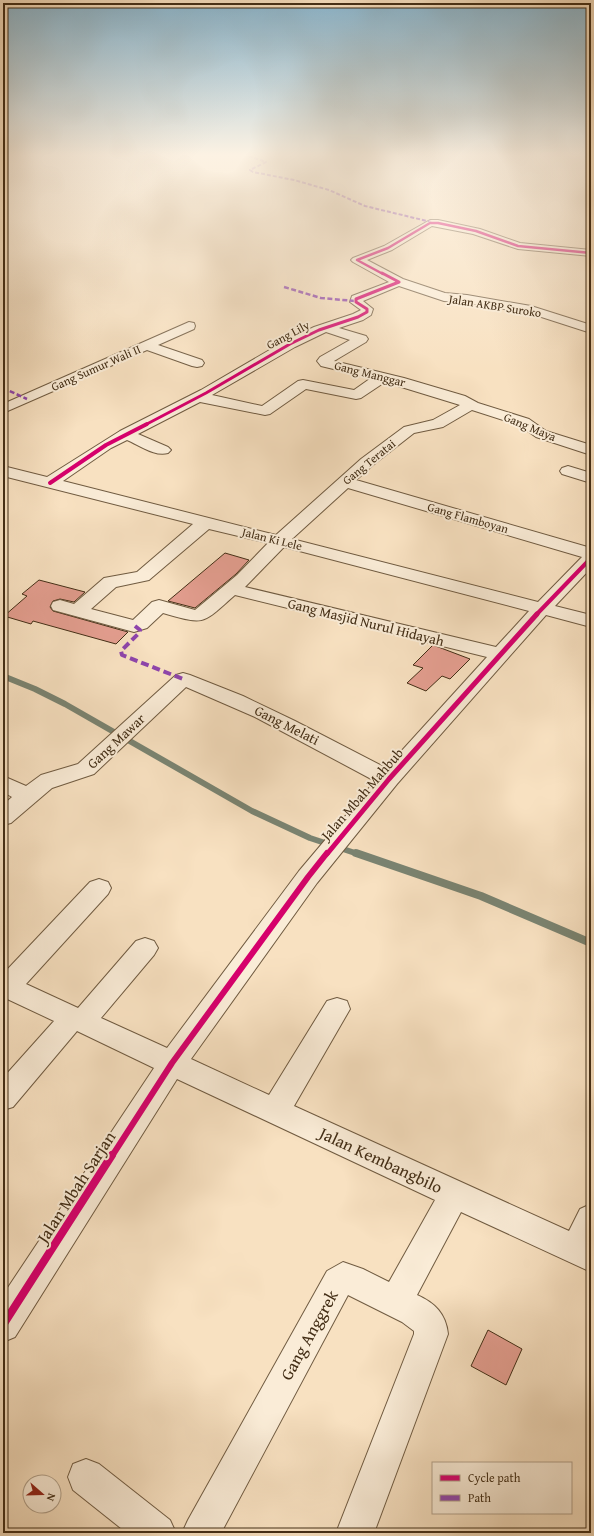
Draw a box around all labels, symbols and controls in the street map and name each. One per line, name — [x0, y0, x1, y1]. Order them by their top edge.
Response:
street label: Jalan AKBP Suroko — [446, 289, 543, 321]
street label: Gang Lily — [263, 316, 312, 353]
street label: Gang Sumur Wali II — [48, 340, 144, 395]
street label: Gang Manggar — [333, 356, 408, 391]
street label: Gang Maya — [502, 408, 559, 445]
street label: Gang Teratai — [339, 435, 399, 488]
street label: Gang Flamboyan — [426, 498, 511, 537]
street label: Jalan Ki Lele — [238, 522, 304, 554]
street label: Gang Masjid Nurul Hidayah — [286, 593, 446, 651]
street label: Gang Melati — [251, 700, 323, 750]
street label: Gang Mawar — [83, 709, 150, 773]
street label: Jalan Mbah Mahbub — [315, 743, 408, 846]
street label: Jalan Kembangbilo — [314, 1119, 447, 1199]
street label: Jalan Mbah Sarjan — [29, 1125, 121, 1249]
street label: Gang Anggrek — [273, 1285, 344, 1385]
legend — [432, 1462, 572, 1514]
text: Cycle path — [468, 1469, 521, 1486]
north arrow — [22, 1474, 62, 1514]
text: Path — [468, 1489, 491, 1506]
text: N — [42, 1491, 60, 1504]

